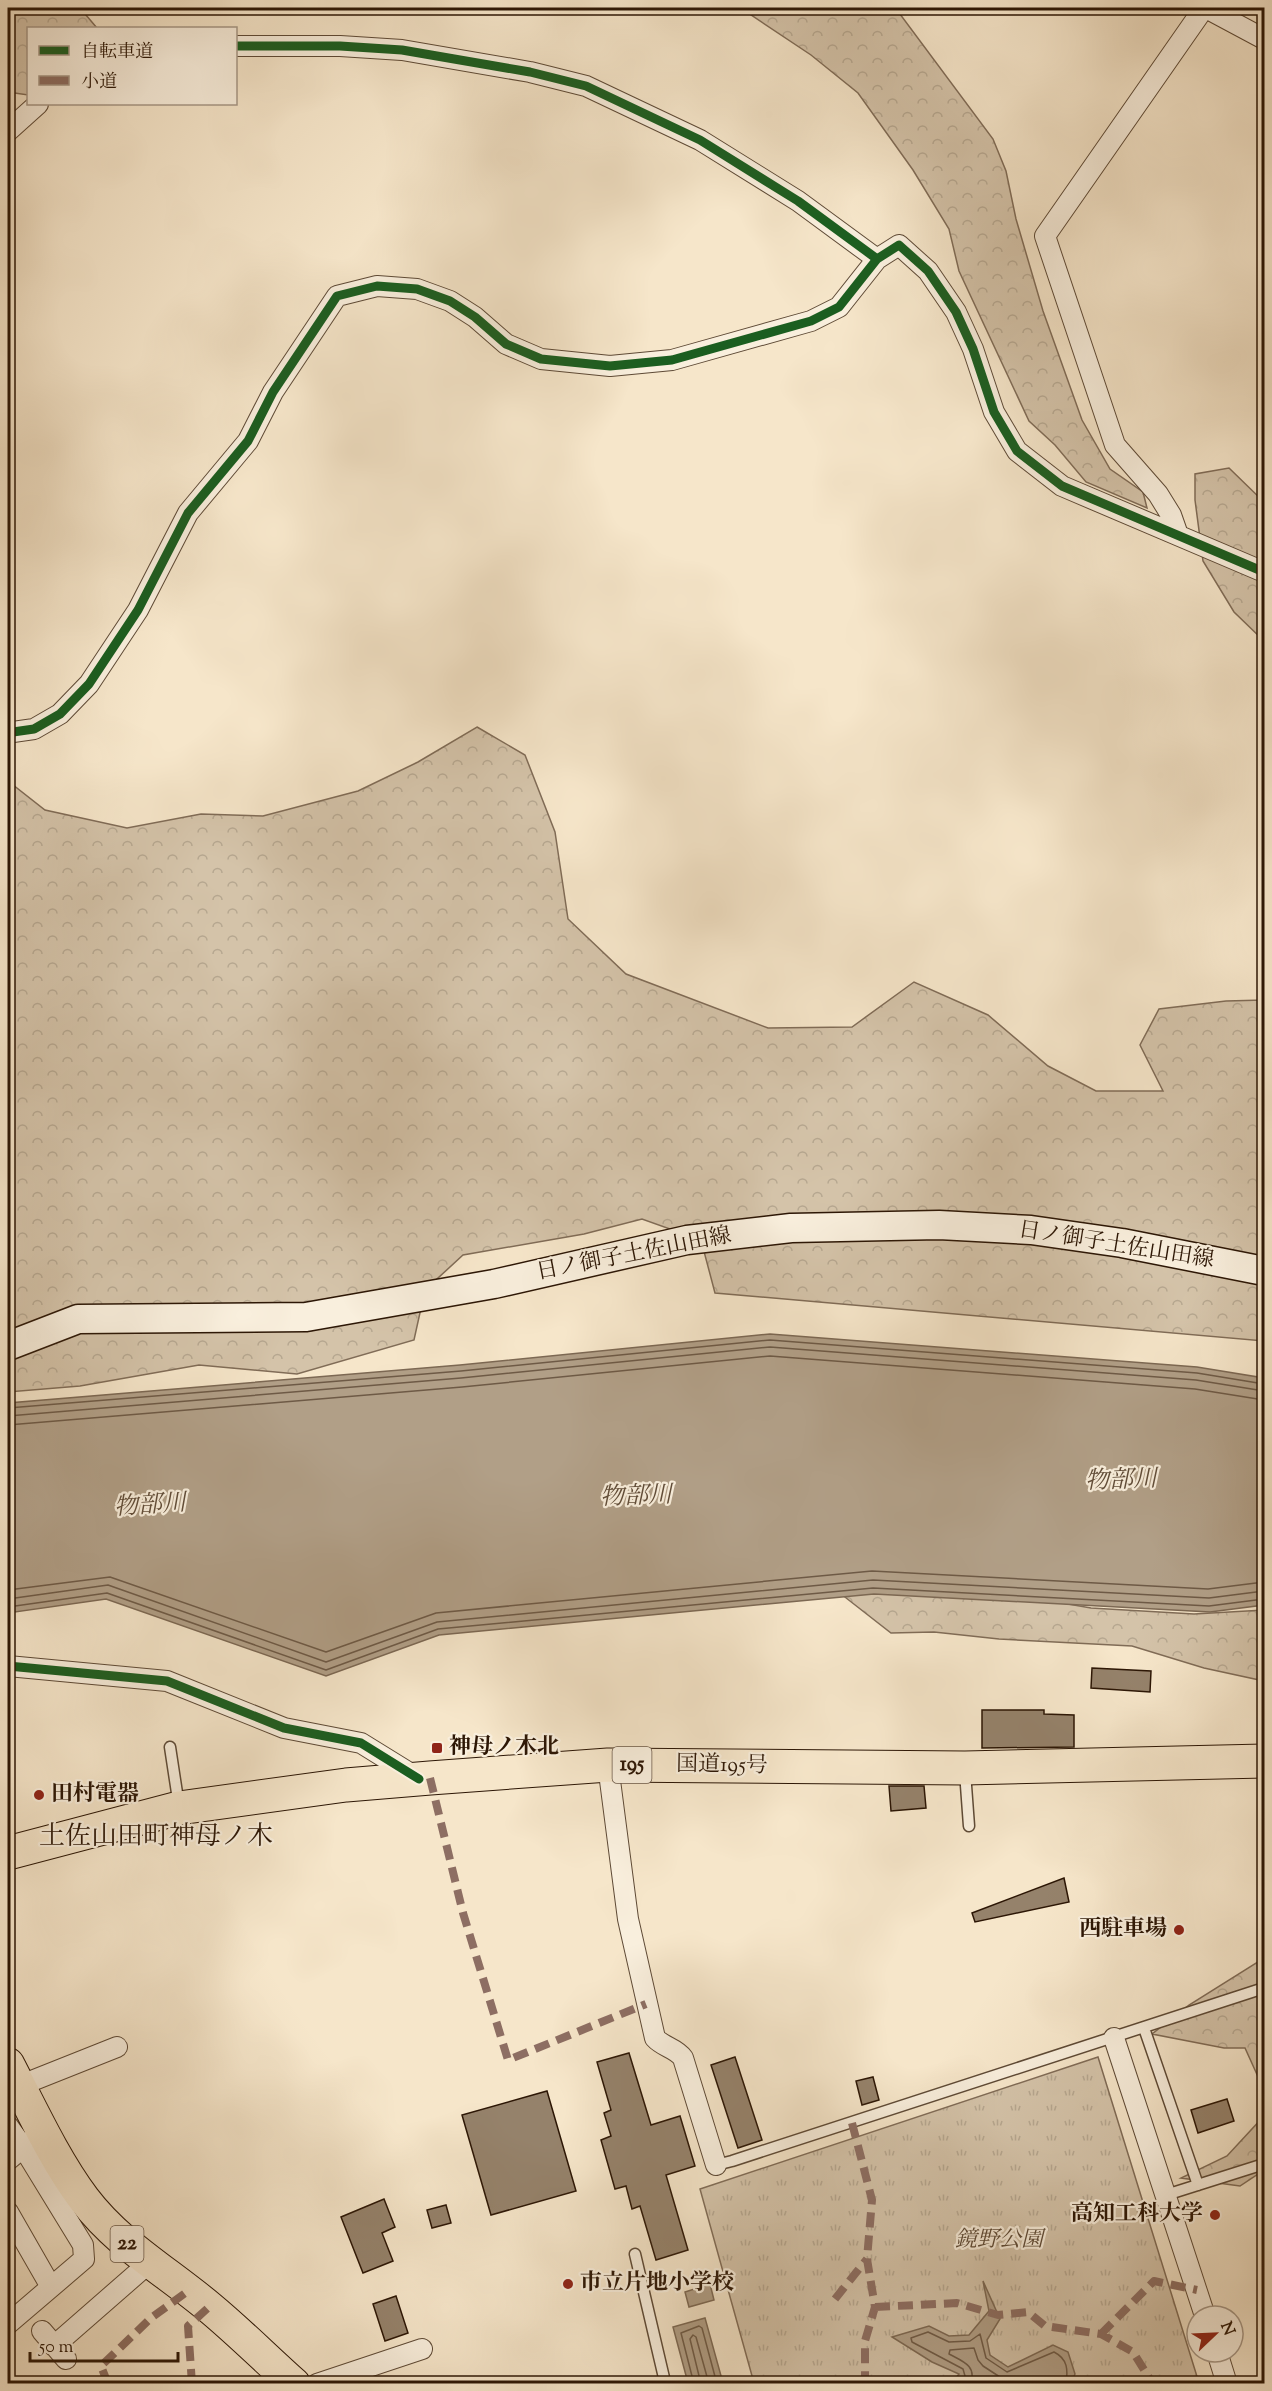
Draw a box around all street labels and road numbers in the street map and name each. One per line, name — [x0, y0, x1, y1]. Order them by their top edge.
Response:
street label: 日ノ御子土佐山田線 — [1016, 1215, 1216, 1277]
street label: 日ノ御子土佐山田線 — [534, 1220, 734, 1290]
road number: 195 — [612, 1747, 652, 1783]
street label: 国道195号 — [676, 1749, 768, 1783]
road number: 22 — [110, 2226, 144, 2262]

